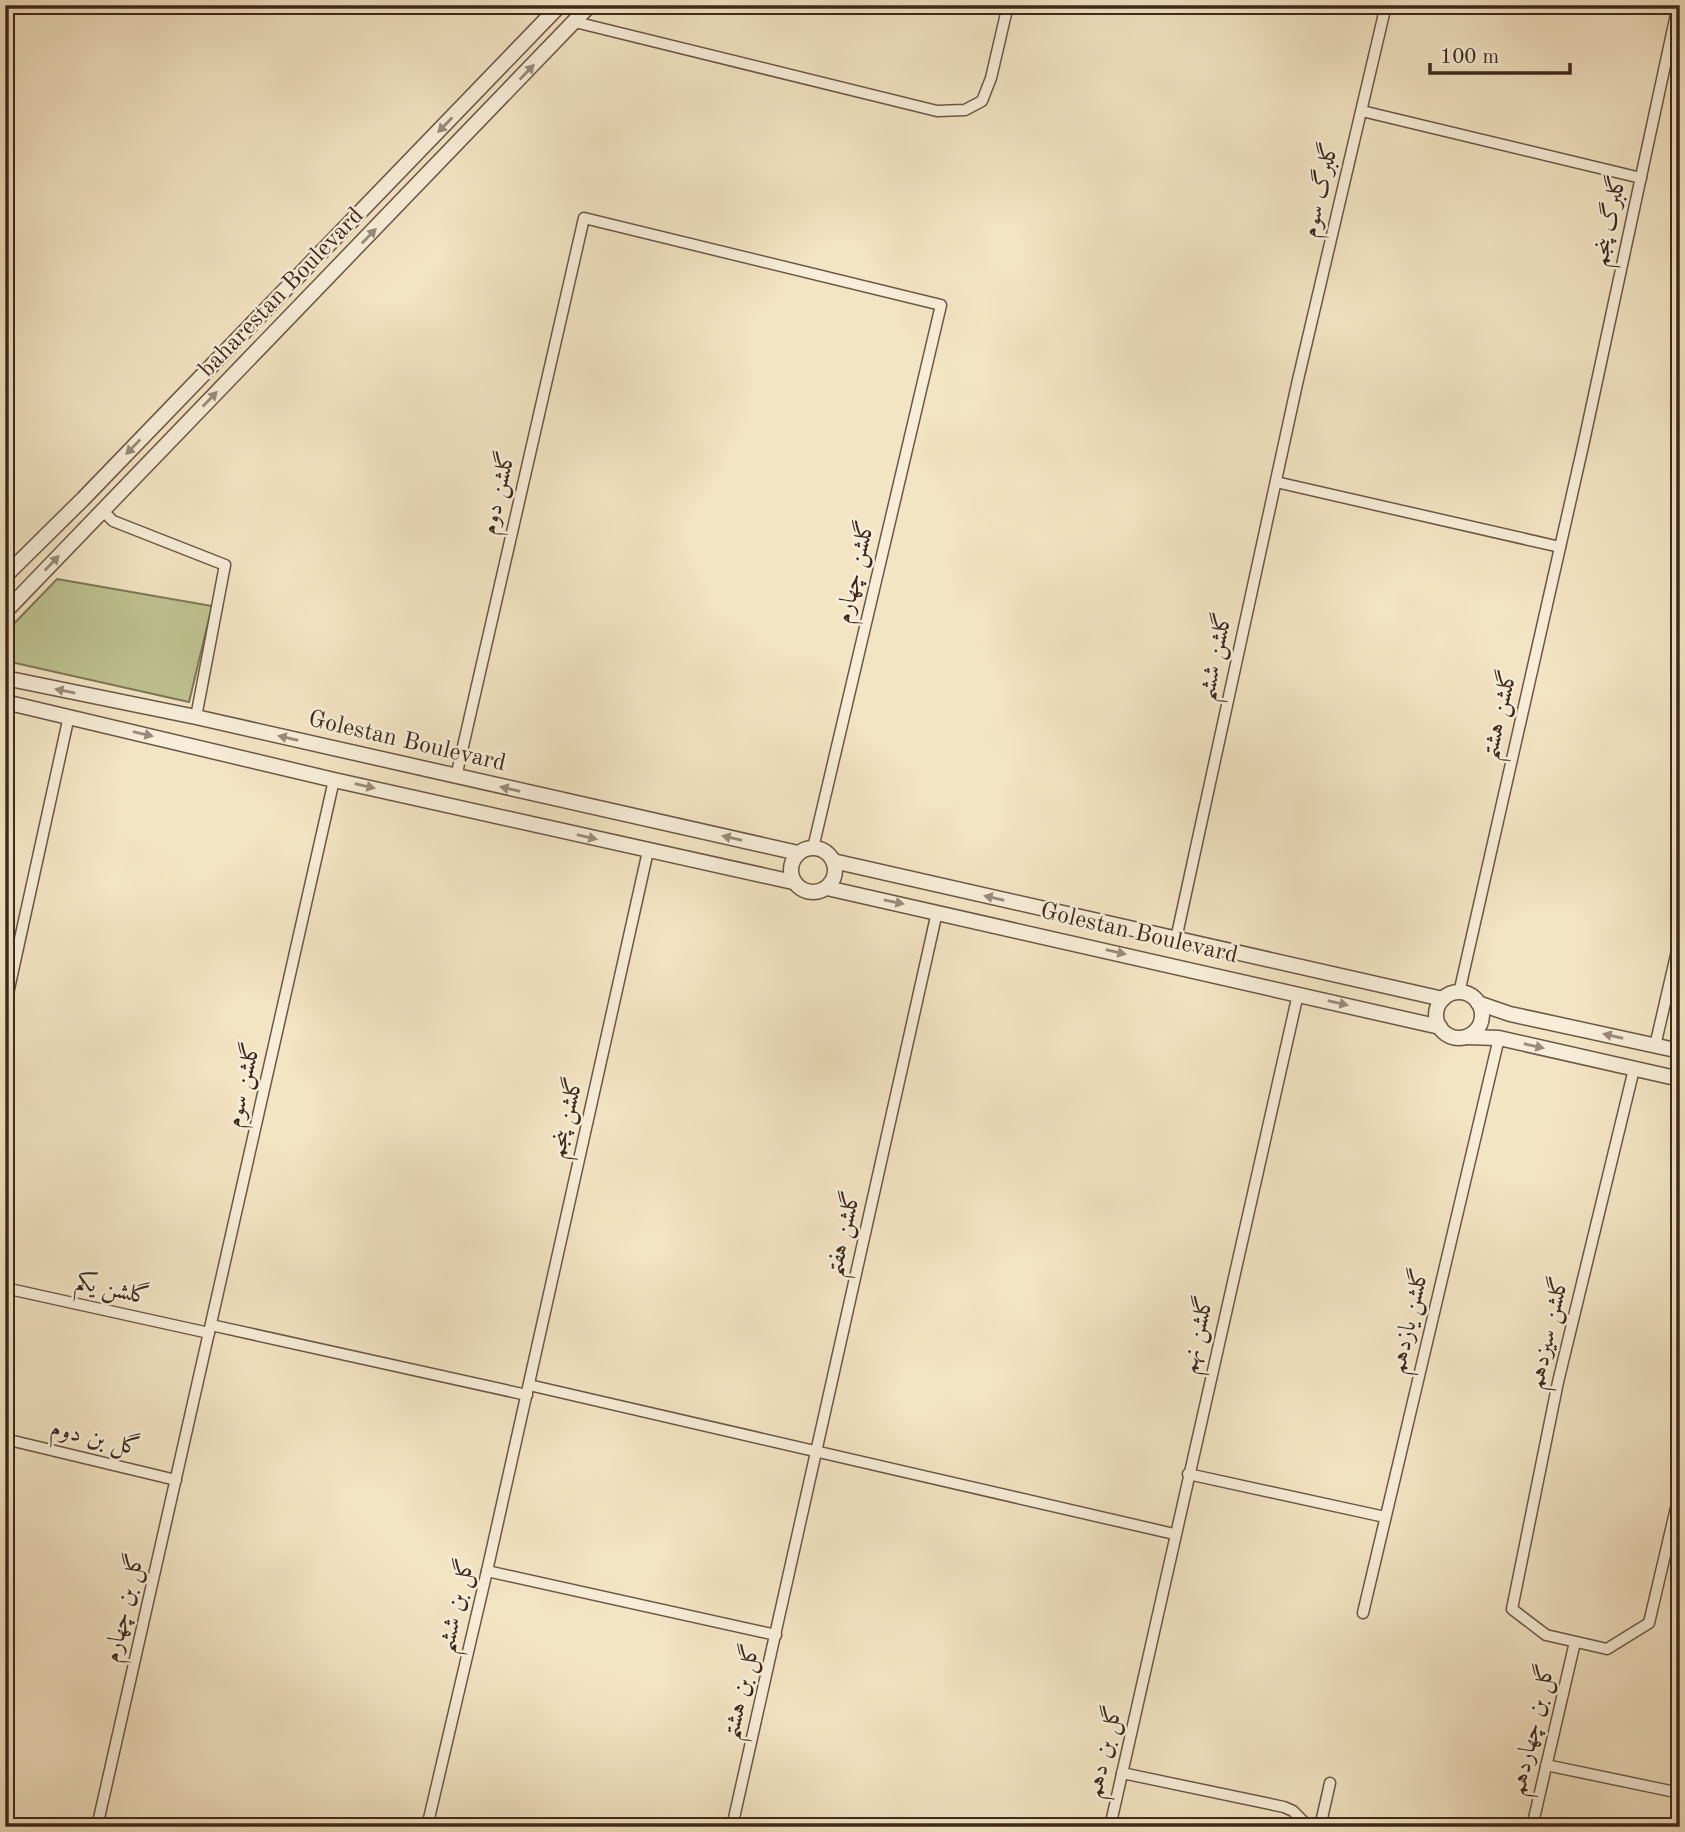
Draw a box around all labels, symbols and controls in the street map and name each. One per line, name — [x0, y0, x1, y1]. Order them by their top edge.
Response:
scale bar — [1430, 32, 1570, 76]
text: 100 m — [1440, 47, 1499, 68]
one-way arrow — [518, 64, 534, 81]
one-way arrow — [437, 116, 453, 133]
street label: گلبرگ سوم — [1294, 139, 1350, 241]
street label: گلبرگ پنجم — [1584, 172, 1639, 271]
street label: baharestan Boulevard — [195, 204, 369, 382]
one-way arrow — [360, 228, 376, 245]
one-way arrow — [202, 391, 218, 408]
one-way arrow — [126, 438, 142, 455]
street label: گلشن دوم — [473, 448, 527, 539]
street label: گلشن چهارم — [828, 517, 886, 627]
one-way arrow — [44, 555, 60, 572]
street label: گلشن ششم — [1190, 609, 1247, 706]
street label: گلشن هشتم — [1473, 666, 1532, 765]
one-way arrow — [54, 685, 76, 696]
street label: Golestan Boulevard — [306, 708, 508, 776]
one-way arrow — [133, 729, 155, 740]
one-way arrow — [277, 733, 299, 744]
one-way arrow — [354, 781, 376, 792]
one-way arrow — [499, 783, 521, 794]
one-way arrow — [576, 831, 598, 842]
one-way arrow — [721, 833, 743, 844]
one-way arrow — [983, 892, 1005, 903]
one-way arrow — [883, 897, 905, 908]
street label: Golestan Boulevard — [1038, 900, 1240, 968]
one-way arrow — [1105, 947, 1127, 958]
one-way arrow — [1327, 998, 1349, 1009]
one-way arrow — [1602, 1031, 1624, 1042]
street label: گلشن سوم — [218, 1039, 272, 1131]
one-way arrow — [1523, 1041, 1545, 1052]
street label: گلشن پنجم — [541, 1074, 596, 1163]
street label: گلشن هفتم — [818, 1188, 875, 1281]
street label: گلشن یکم — [71, 1265, 152, 1318]
street label: گلشن یازدهم — [1381, 1265, 1442, 1378]
street label: گلشن سیزدهم — [1520, 1273, 1581, 1393]
street label: گلشن نهم — [1173, 1293, 1226, 1378]
street label: گل بن دوم — [46, 1412, 143, 1468]
street label: گل بن چهارم — [96, 1550, 156, 1666]
street label: گل بن ششم — [430, 1555, 489, 1658]
street label: گل بن هشتم — [714, 1641, 774, 1745]
street label: گل بن چهاردهم — [1501, 1661, 1568, 1800]
street label: گل بن دهم — [1078, 1702, 1135, 1802]

